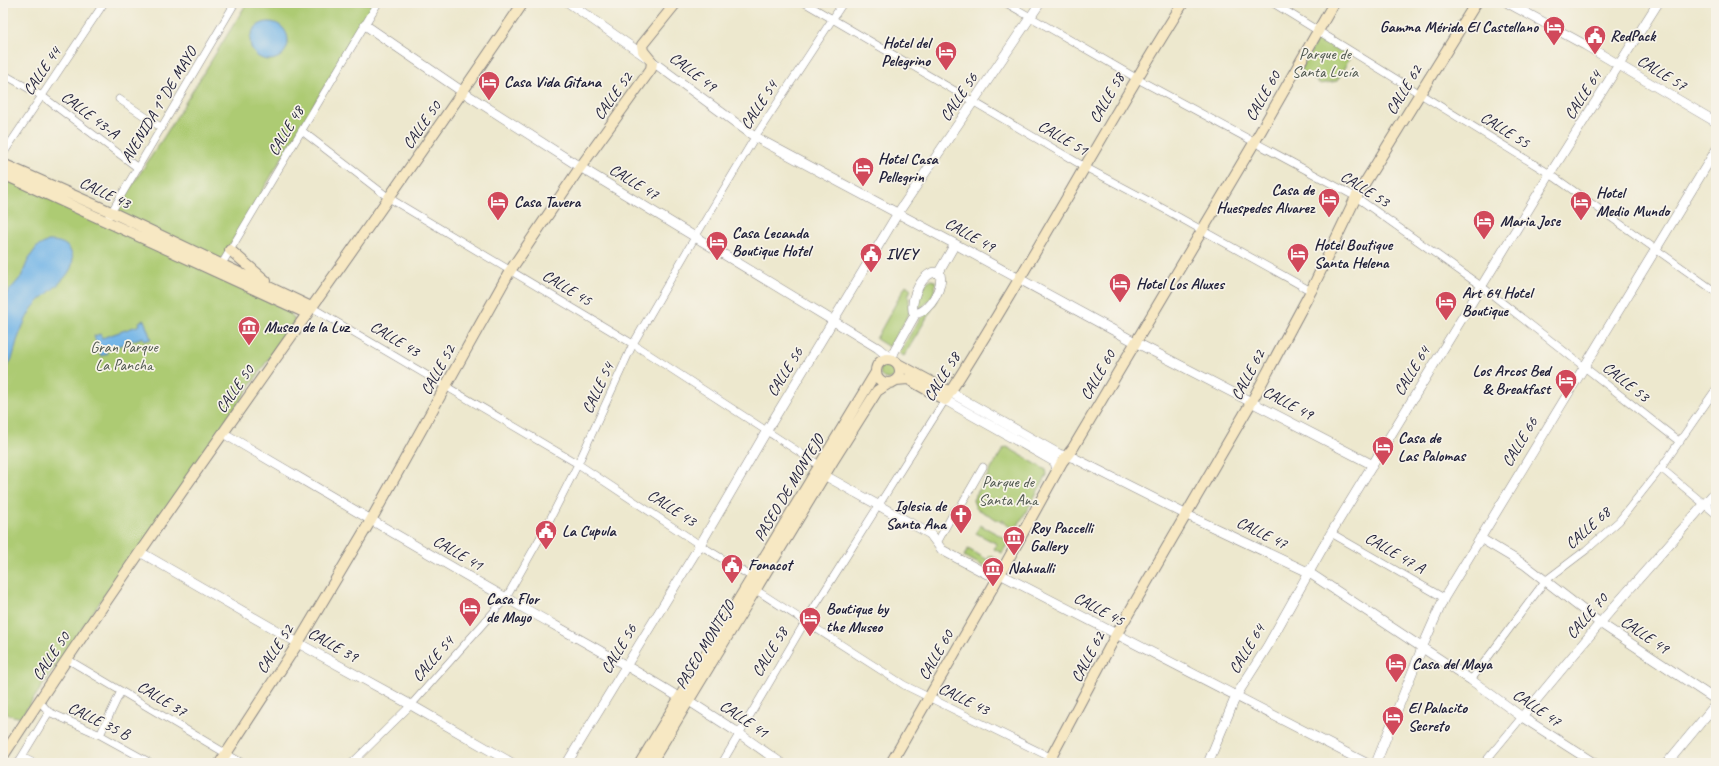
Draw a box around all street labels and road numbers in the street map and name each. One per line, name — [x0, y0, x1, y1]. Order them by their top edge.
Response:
street label: CALLE 44 — [19, 42, 66, 99]
street label: AVENIDA 1° DE MAYO — [117, 42, 202, 166]
street label: CALLE 49 — [665, 48, 722, 97]
street label: CALLE 57 — [1634, 51, 1691, 96]
street label: CALLE 62 — [1382, 60, 1427, 118]
street label: CALLE 64 — [1560, 65, 1607, 123]
street label: CALLE 60 — [1241, 66, 1286, 124]
street label: CALLE 52 — [589, 67, 638, 124]
street label: CALLE 56 — [936, 68, 983, 125]
street label: CALLE 58 — [1085, 68, 1130, 126]
street label: CALLE 54 — [736, 75, 783, 133]
street label: CALLE 43-A — [57, 87, 124, 144]
street label: CALLE 50 — [398, 96, 447, 153]
street label: CALLE 48 — [264, 101, 309, 159]
street label: CALLE 55 — [1477, 107, 1534, 153]
street label: CALLE 51 — [1035, 116, 1092, 161]
street label: CALLE 47 — [606, 160, 663, 205]
street label: CALLE 53 — [1337, 166, 1395, 213]
street label: CALLE 43 — [76, 173, 135, 214]
street label: CALLE 49 — [942, 213, 1000, 258]
street label: CALLE 45 — [539, 266, 596, 311]
street label: CALLE 43 — [367, 317, 425, 362]
street label: CALLE 52 — [416, 340, 461, 398]
street label: CALLE 64 — [1390, 341, 1435, 399]
street label: CALLE 56 — [762, 343, 808, 400]
street label: CALLE 60 — [1076, 345, 1121, 403]
street label: CALLE 62 — [1226, 345, 1270, 404]
street label: CALLE 58 — [919, 347, 966, 405]
street label: CALLE 53 — [1599, 357, 1655, 408]
street label: CALLE 54 — [578, 358, 619, 417]
street label: CALLE 50 — [211, 360, 260, 417]
street label: CALLE 49 — [1259, 381, 1318, 425]
street label: CALLE 66 — [1498, 413, 1543, 470]
street label: PASEO DE MONTEJO — [749, 429, 830, 545]
street label: CALLE 43 — [644, 485, 702, 532]
street label: CALLE 68 — [1561, 501, 1616, 554]
street label: CALLE 47 — [1233, 512, 1291, 554]
street label: CALLE 47 A — [1361, 528, 1429, 579]
street label: CALLE 41 — [430, 531, 487, 576]
street label: CALLE 45 — [1070, 587, 1128, 631]
street label: CALLE 70 — [1562, 588, 1613, 643]
street label: PASEO MONTEJO — [671, 595, 740, 693]
street label: CALLE 49 — [1617, 612, 1674, 659]
street label: CALLE 52 — [252, 619, 299, 677]
street label: CALLE 64 — [1225, 619, 1270, 677]
street label: CALLE 56 — [597, 620, 642, 677]
street label: CALLE 58 — [748, 622, 793, 680]
street label: CALLE 39 — [305, 623, 363, 668]
street label: CALLE 60 — [914, 625, 959, 683]
street label: CALLE 50 — [28, 627, 75, 684]
street label: CALLE 62 — [1066, 627, 1110, 686]
street label: CALLE 54 — [408, 631, 459, 686]
street label: CALLE 37 — [134, 677, 191, 722]
street label: CALLE 43 — [935, 678, 994, 721]
street label: CALLE 47 — [1509, 685, 1566, 732]
street label: CALLE 41 — [716, 696, 773, 743]
street label: CALLE 35 B — [65, 697, 135, 745]

